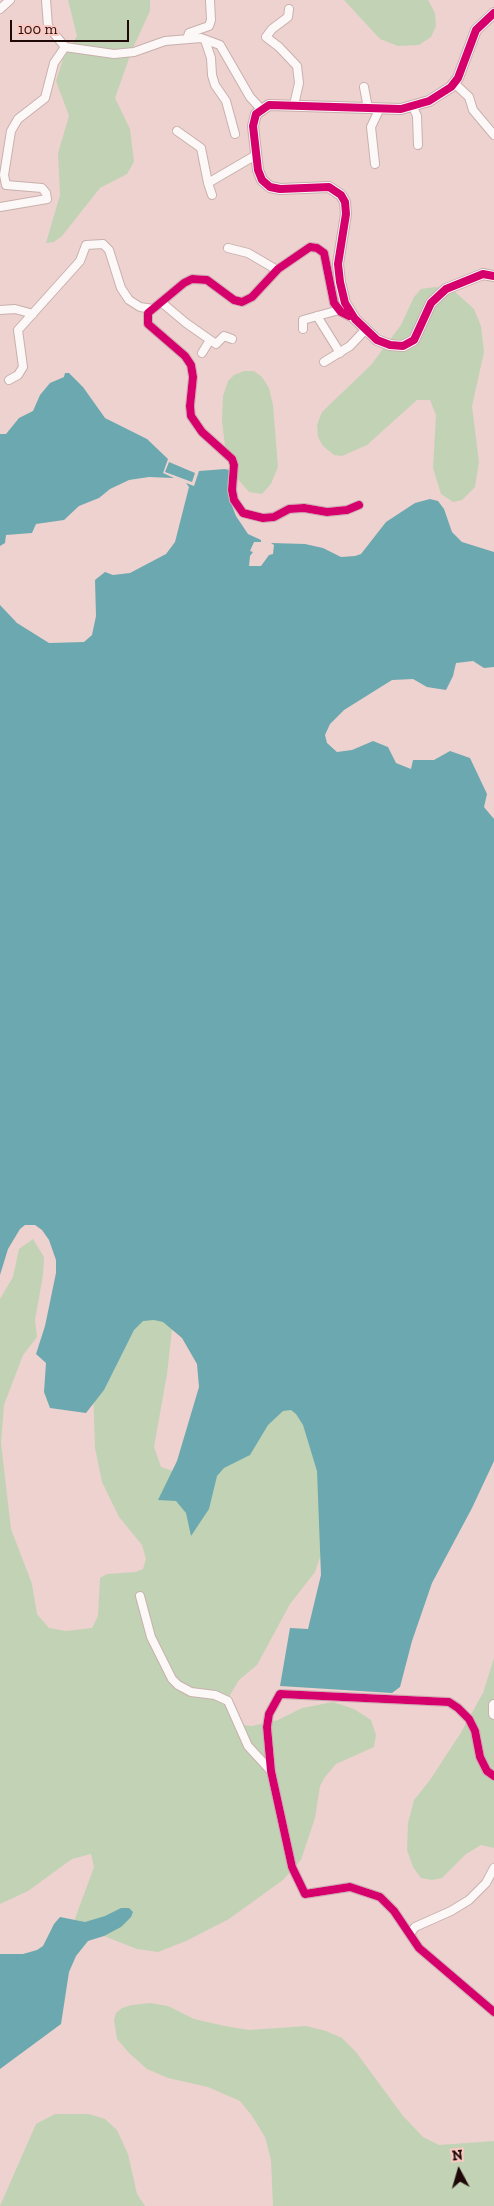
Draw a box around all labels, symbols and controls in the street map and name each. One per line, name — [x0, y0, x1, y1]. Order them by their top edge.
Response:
scale bar — [12, 10, 131, 42]
text: 100 m — [18, 20, 57, 38]
north arrow — [434, 2146, 484, 2196]
text: N — [451, 2147, 464, 2165]

